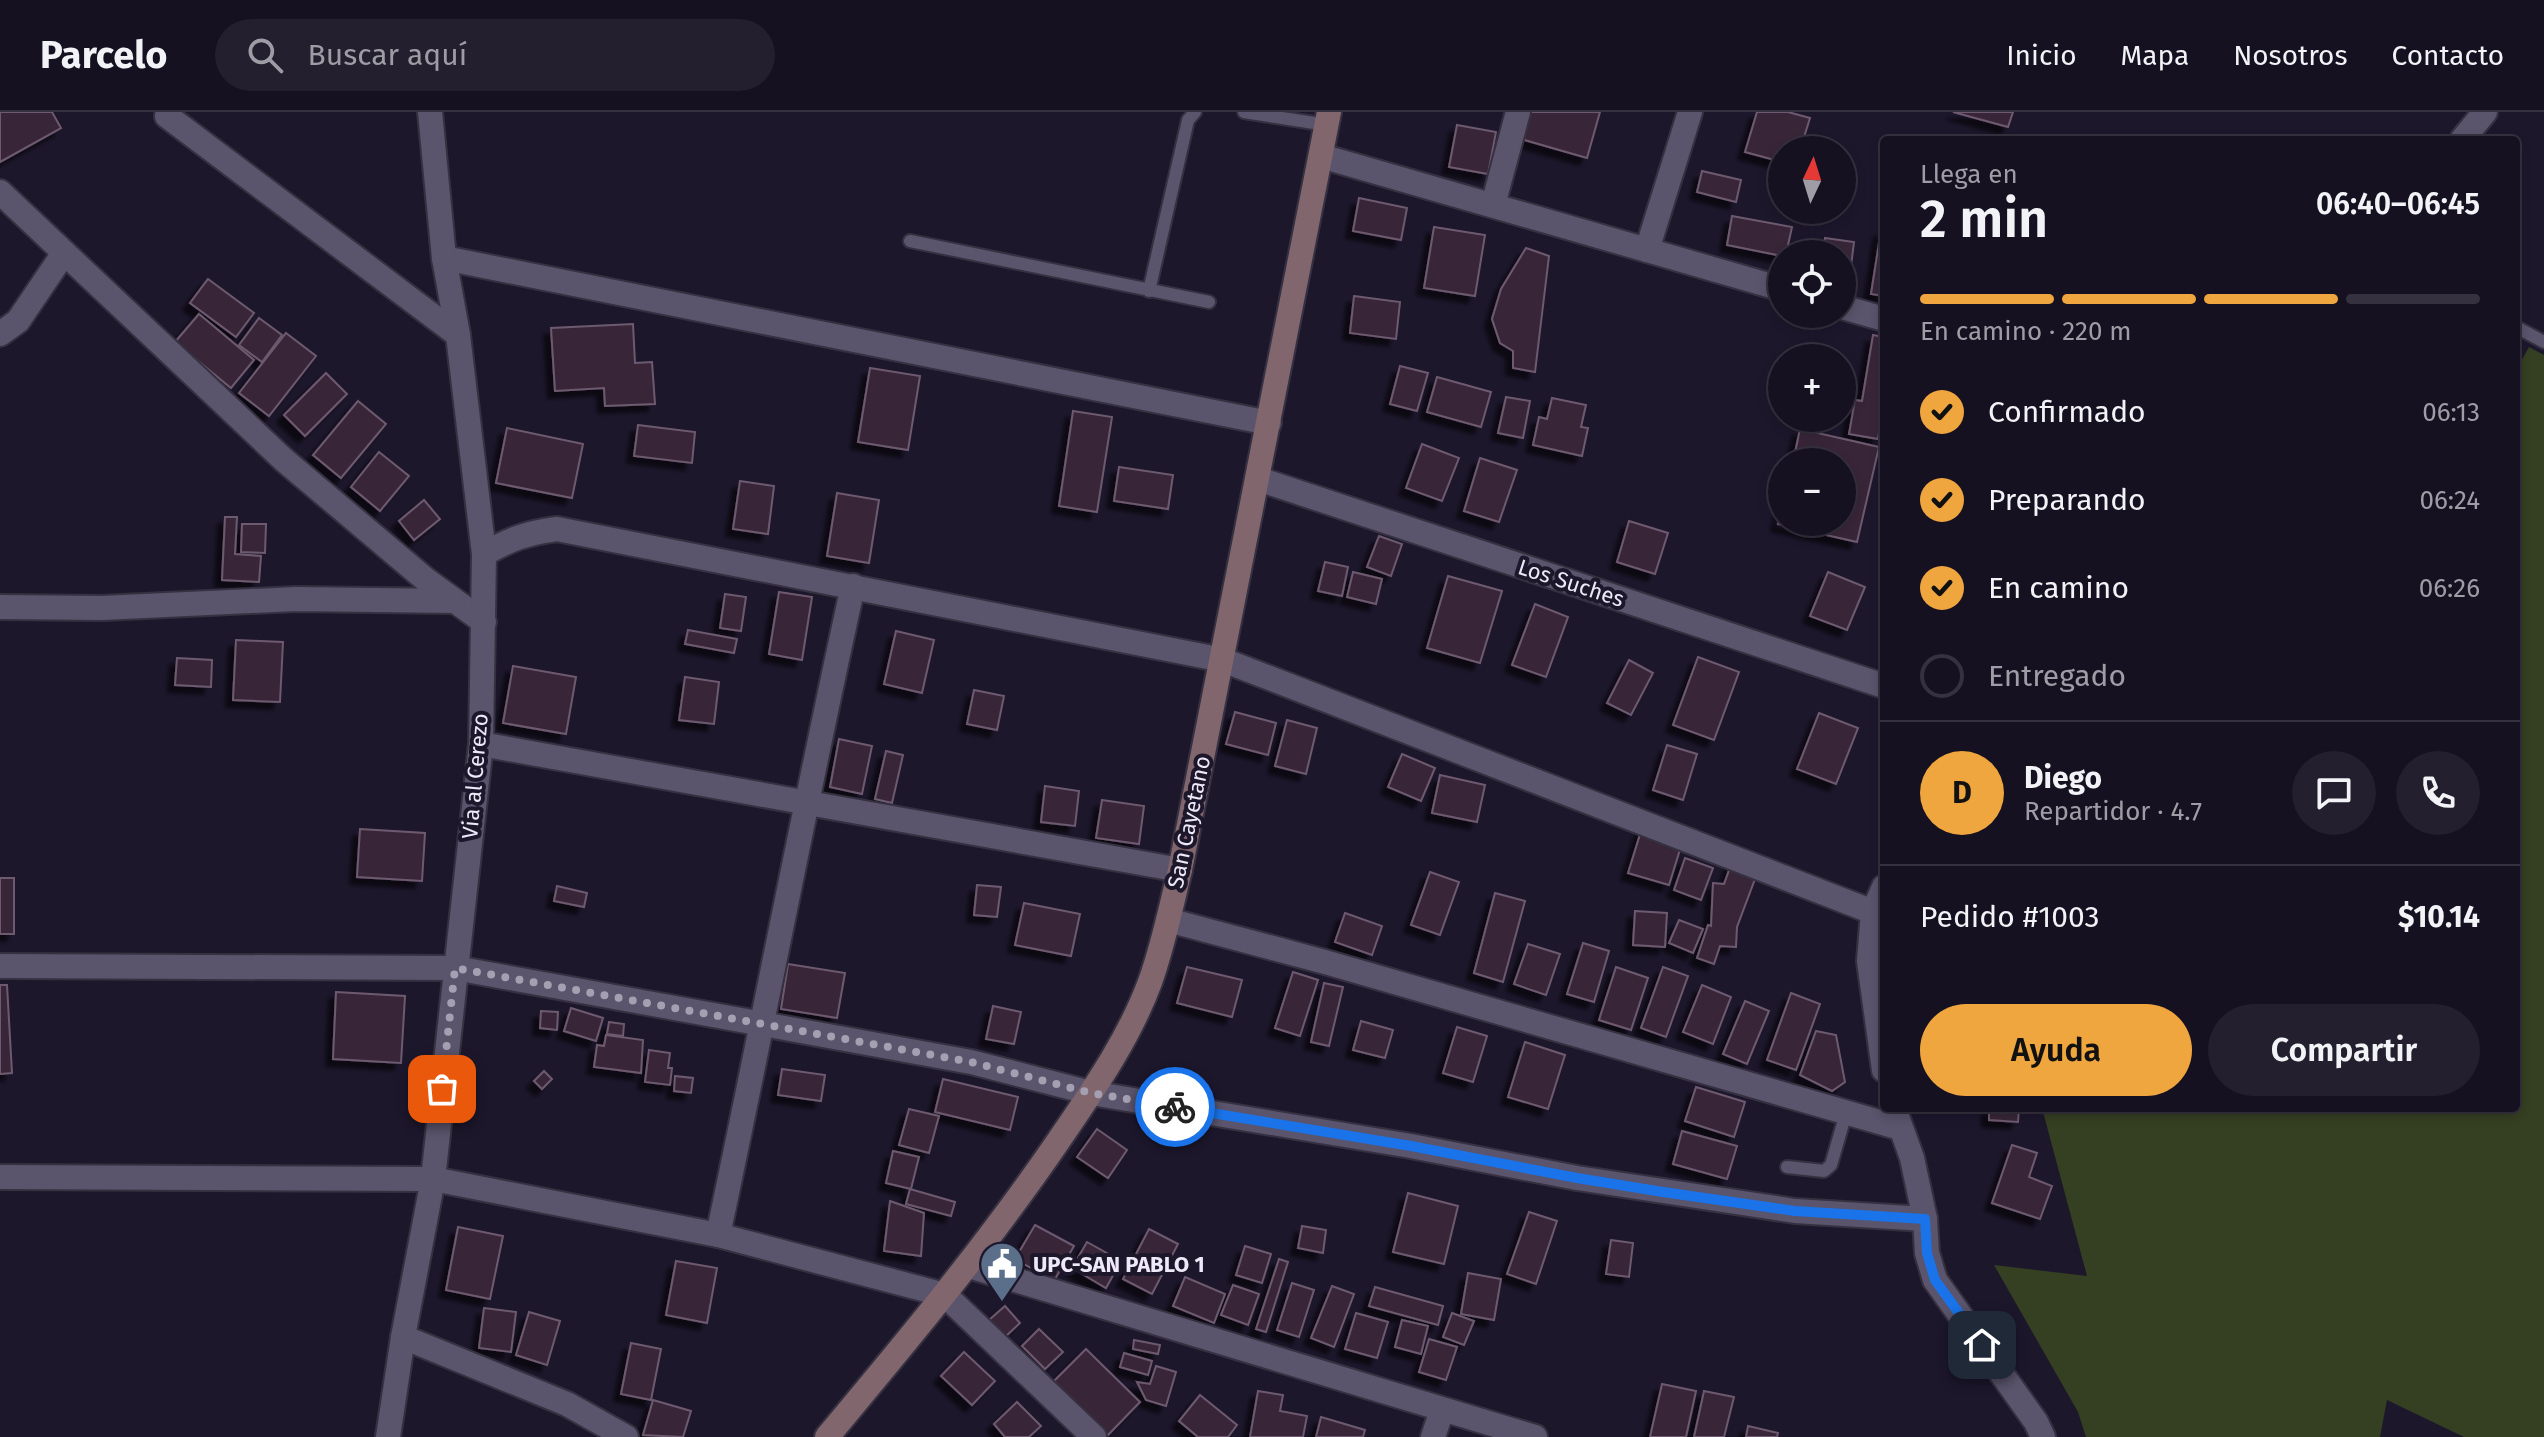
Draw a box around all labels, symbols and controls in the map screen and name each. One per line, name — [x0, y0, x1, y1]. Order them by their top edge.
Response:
search box — [215, 19, 775, 91]
text: Parcelo — [40, 32, 167, 78]
icon: search — [243, 33, 287, 77]
text: Buscar aquí — [307, 37, 467, 73]
text: Inicio — [2006, 39, 2077, 72]
text: Mapa — [2121, 39, 2189, 72]
text: Nosotros — [2233, 39, 2348, 72]
text: Contacto — [2392, 39, 2504, 72]
north arrow — [1768, 136, 1856, 224]
map controls — [1768, 136, 1856, 536]
text: Llega en — [1920, 159, 2018, 190]
text: 06:40–06:45 — [2316, 186, 2480, 222]
text: 2 min — [1920, 188, 2048, 251]
button: locate — [1768, 240, 1856, 328]
text: En camino · 220 m — [1920, 316, 2132, 347]
button: + — [1768, 344, 1856, 432]
icon: check — [1920, 390, 1964, 434]
text: Confirmado — [1988, 394, 2146, 430]
text: 06:13 — [2422, 397, 2480, 428]
button: − — [1768, 448, 1856, 536]
icon: check — [1920, 478, 1964, 522]
text: Preparando — [1988, 482, 2146, 518]
text: 06:24 — [2419, 485, 2480, 516]
street label: Los Suches — [1515, 553, 1627, 613]
icon: check — [1920, 566, 1964, 610]
text: En camino — [1988, 570, 2129, 606]
text: 06:26 — [2419, 573, 2480, 604]
text: Entregado — [1988, 658, 2126, 694]
street label: Via al Cerezo — [456, 712, 494, 840]
button: chat — [2292, 751, 2376, 835]
button: phone — [2396, 751, 2480, 835]
street label: San Cayetano — [1162, 753, 1216, 891]
text: Diego — [2024, 760, 2102, 796]
text: D — [1952, 775, 1972, 811]
text: Repartidor · 4.7 — [2024, 796, 2202, 827]
text: Pedido #1003 — [1920, 899, 2099, 935]
text: $10.14 — [2398, 899, 2480, 935]
button: Ayuda — [1920, 1004, 2192, 1096]
button: Compartir — [2208, 1004, 2480, 1096]
pin — [408, 1055, 476, 1123]
icon: bag — [420, 1067, 464, 1111]
courier — [1135, 1067, 1215, 1147]
icon: bike — [1153, 1085, 1197, 1129]
public building icon: UPC-SAN PABLO 1 — [978, 1240, 1026, 1303]
place label: UPC-SAN PABLO 1 — [1033, 1251, 1205, 1278]
pin — [1948, 1311, 2016, 1379]
icon: home — [1960, 1323, 2004, 1367]

